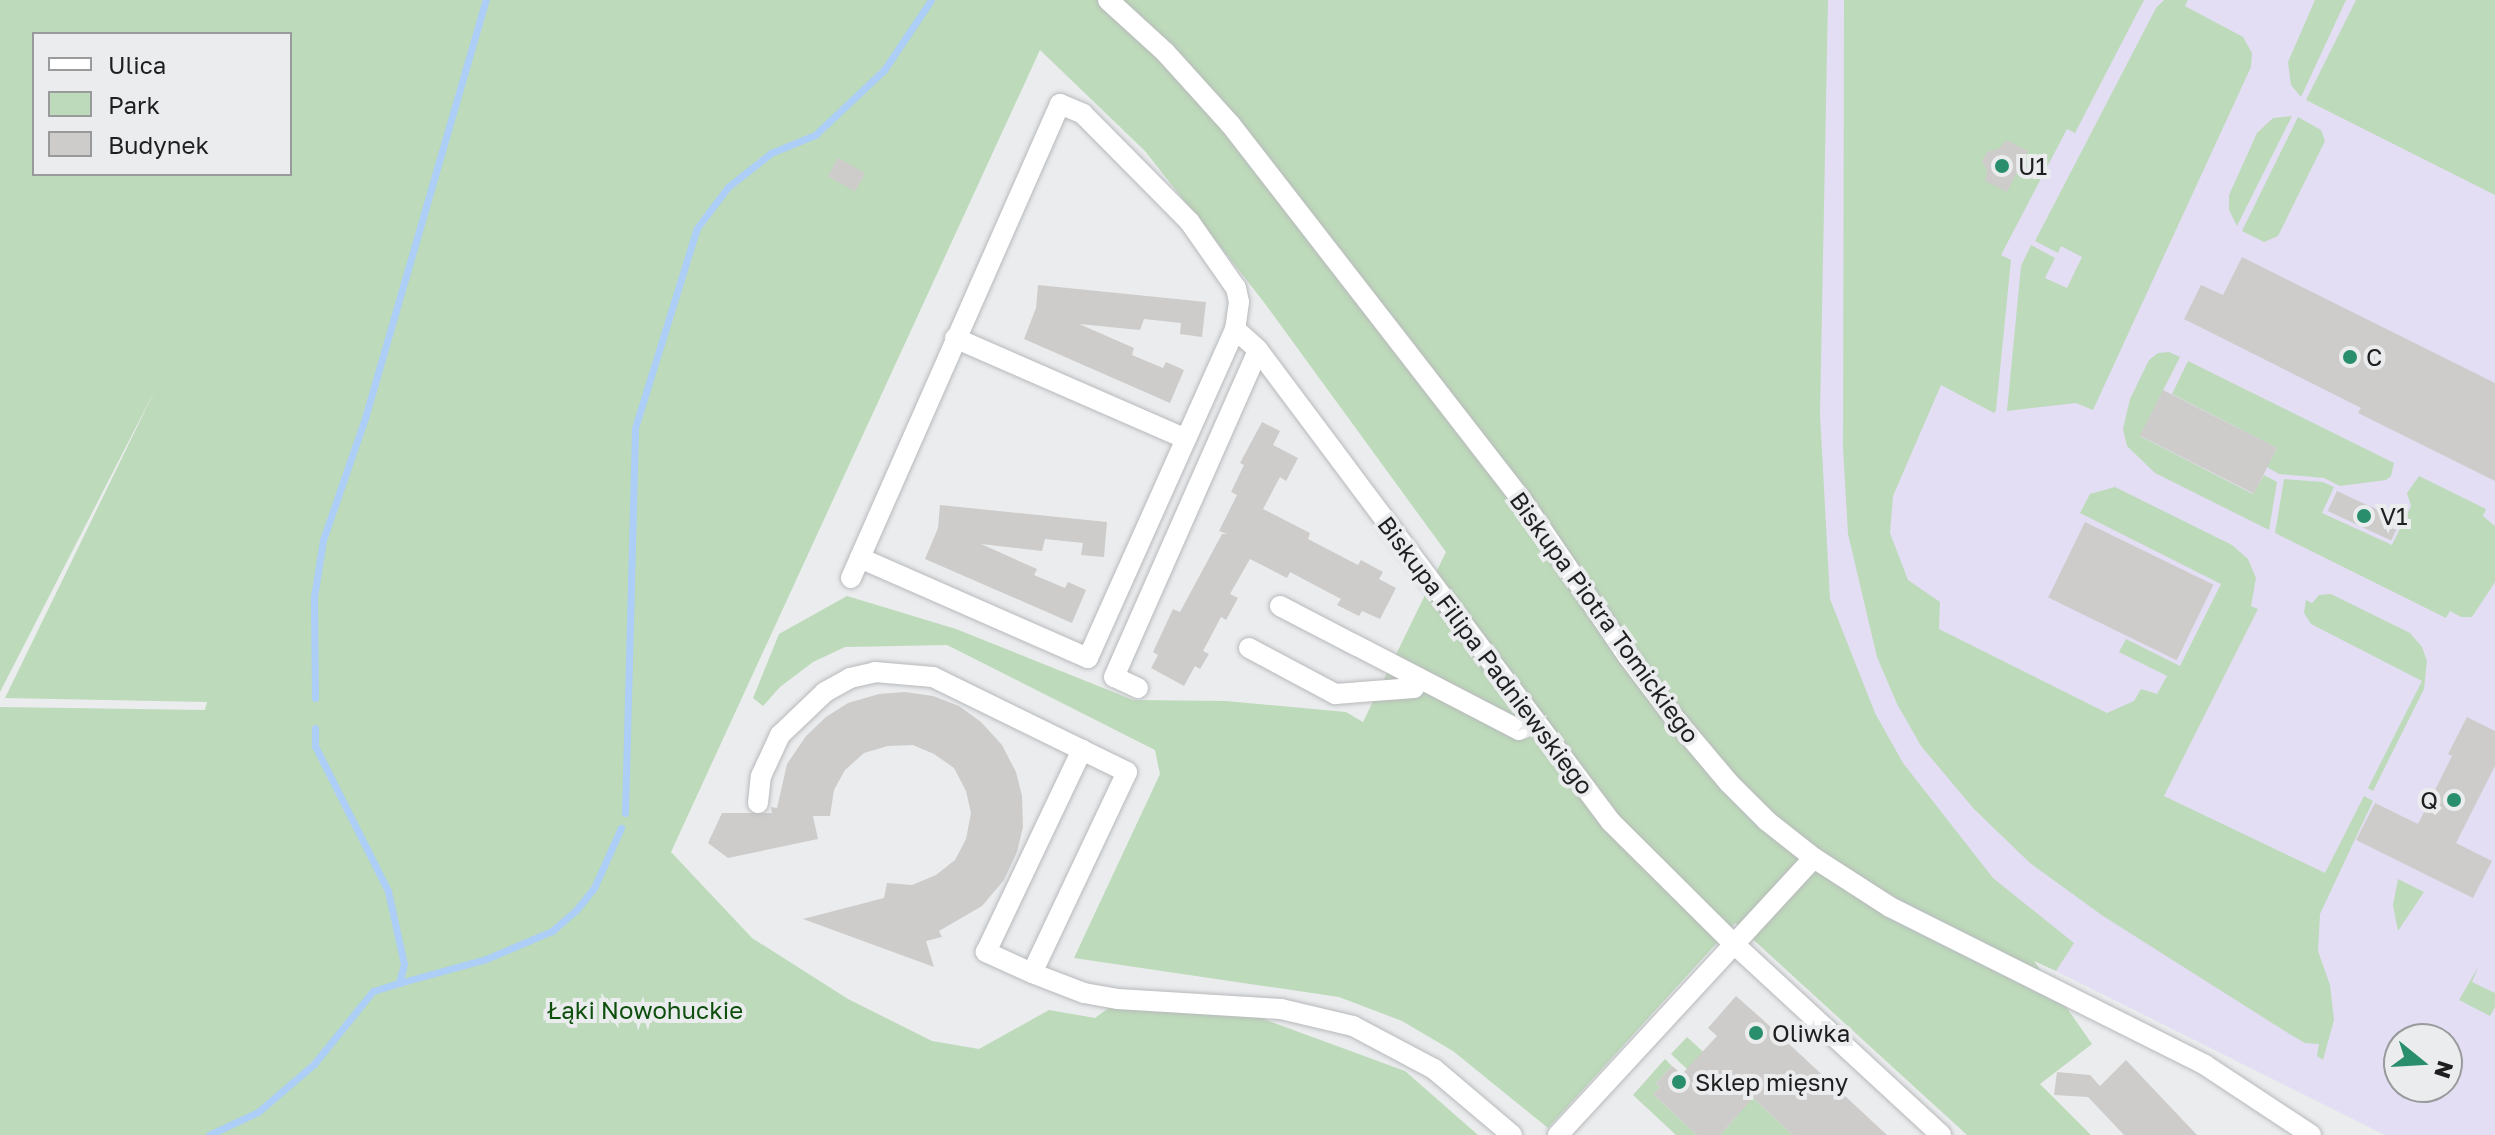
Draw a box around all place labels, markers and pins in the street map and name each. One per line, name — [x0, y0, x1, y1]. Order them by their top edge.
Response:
place label: U1 — [2018, 152, 2047, 180]
marker: U1 — [1993, 157, 2011, 175]
place label: C — [2366, 343, 2382, 371]
marker: C — [2341, 348, 2359, 366]
place label: V1 — [2380, 502, 2408, 530]
marker: V1 — [2355, 507, 2373, 525]
place label: Q — [2420, 786, 2438, 814]
marker: Q — [2445, 791, 2463, 809]
place label: Oliwka — [1772, 1019, 1850, 1047]
marker: Oliwka — [1747, 1024, 1765, 1042]
place label: Sklep mięsny — [1695, 1068, 1848, 1096]
marker: Sklep mięsny — [1670, 1073, 1688, 1091]

